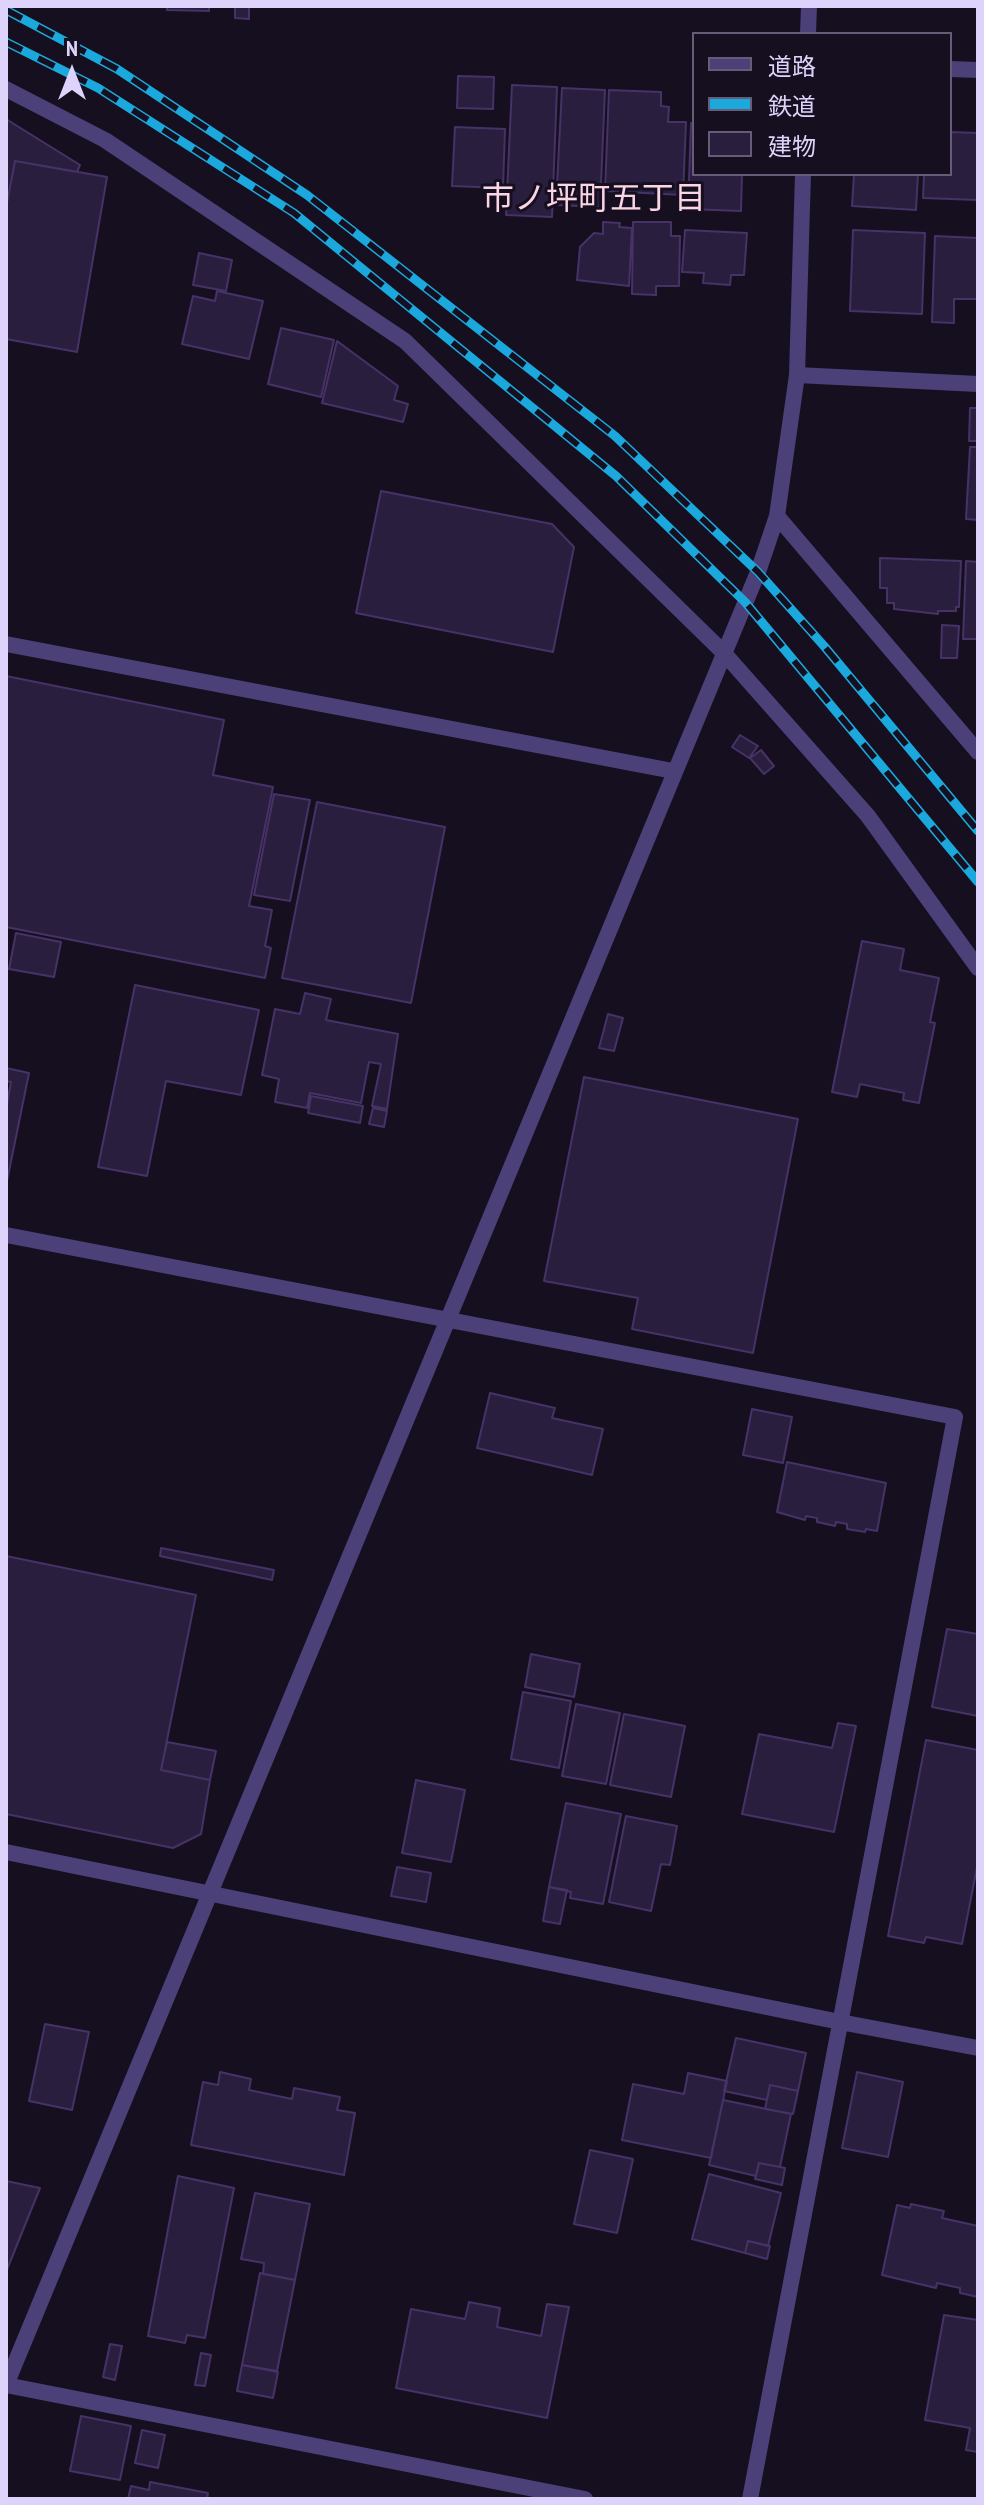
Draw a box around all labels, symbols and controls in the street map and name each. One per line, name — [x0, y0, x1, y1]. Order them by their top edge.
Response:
north arrow — [32, 32, 112, 112]
legend — [692, 32, 952, 176]
text: N — [66, 34, 78, 62]
text: 道路 — [768, 51, 816, 82]
text: 鉄道 — [768, 91, 816, 122]
text: 建物 — [768, 131, 816, 162]
district label: 市ノ坪町五丁目 — [482, 181, 706, 219]

